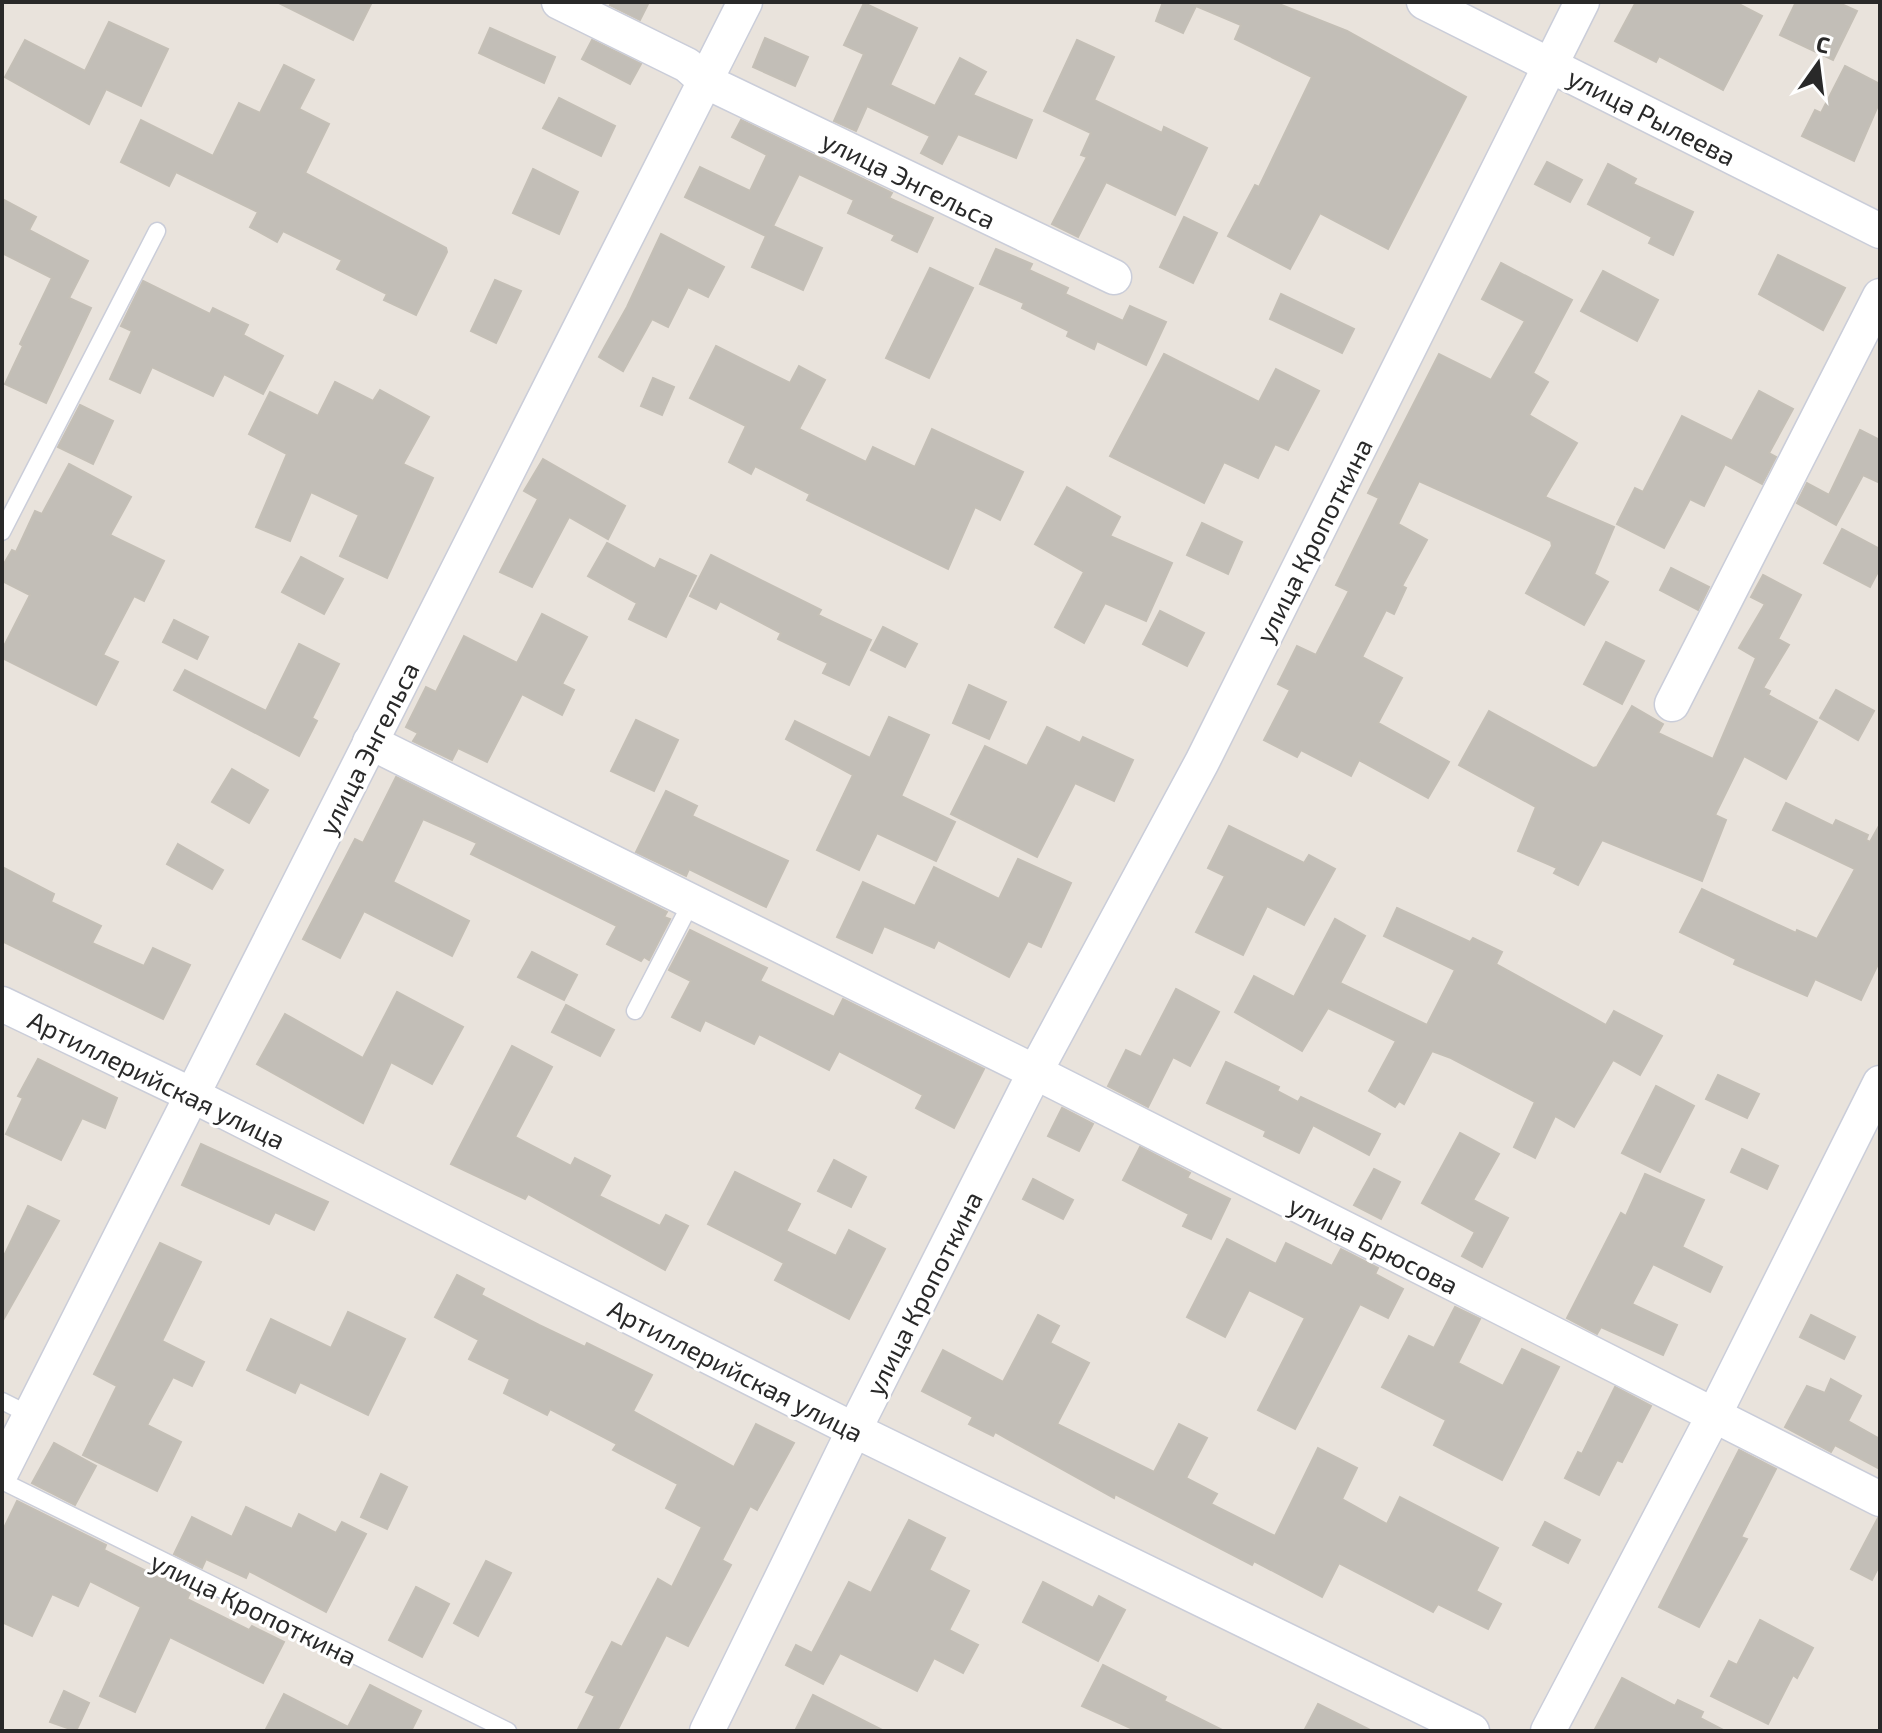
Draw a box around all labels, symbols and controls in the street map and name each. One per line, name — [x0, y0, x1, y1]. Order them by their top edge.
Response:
north arrow — [1778, 24, 1858, 104]
text: С — [1814, 29, 1833, 58]
street label: улица Рылеева — [1563, 60, 1741, 172]
street label: улица Энгельса — [817, 124, 1001, 235]
street label: улица Кропоткина — [1248, 433, 1379, 648]
street label: улица Энгельса — [311, 657, 426, 840]
street label: Артиллерийская улица — [23, 1003, 290, 1156]
street label: улица Кропоткина — [858, 1186, 989, 1401]
street label: улица Брюсова — [1284, 1188, 1464, 1301]
street label: Артиллерийская улица — [603, 1292, 869, 1449]
street label: улица Кропоткина — [146, 1545, 362, 1672]

